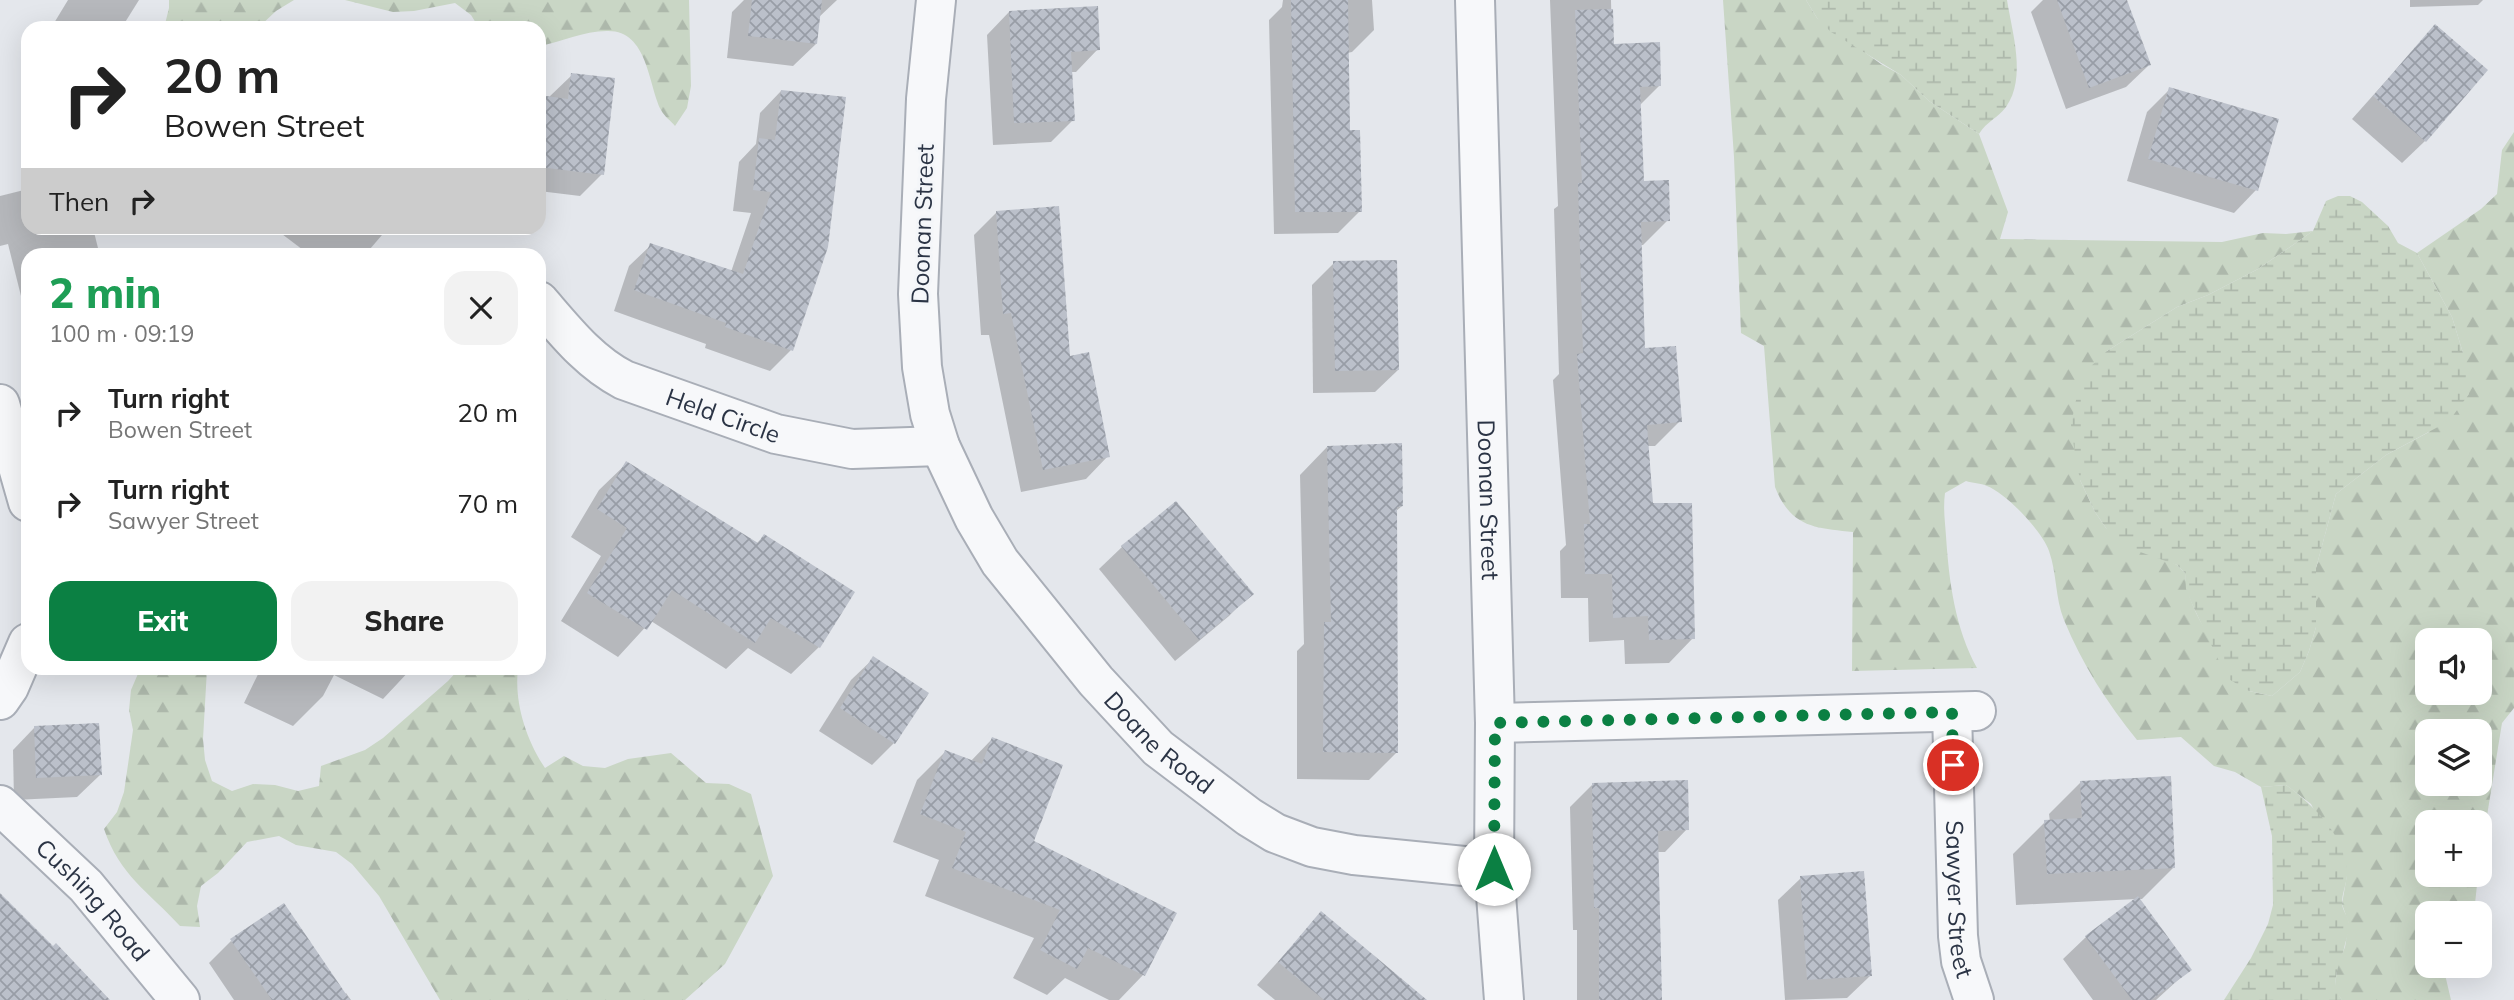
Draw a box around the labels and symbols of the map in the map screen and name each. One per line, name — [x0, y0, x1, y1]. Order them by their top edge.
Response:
street label: Doonan Street — [904, 143, 940, 305]
street label: Held Circle — [662, 381, 784, 449]
street label: Doonan Street — [1472, 419, 1506, 580]
street label: Doane Road — [1098, 685, 1220, 800]
pin — [1923, 735, 1983, 795]
street label: Sawyer Street — [1940, 820, 1980, 981]
street label: Cushing Road — [30, 832, 156, 967]
position arrow — [1457, 832, 1531, 906]

